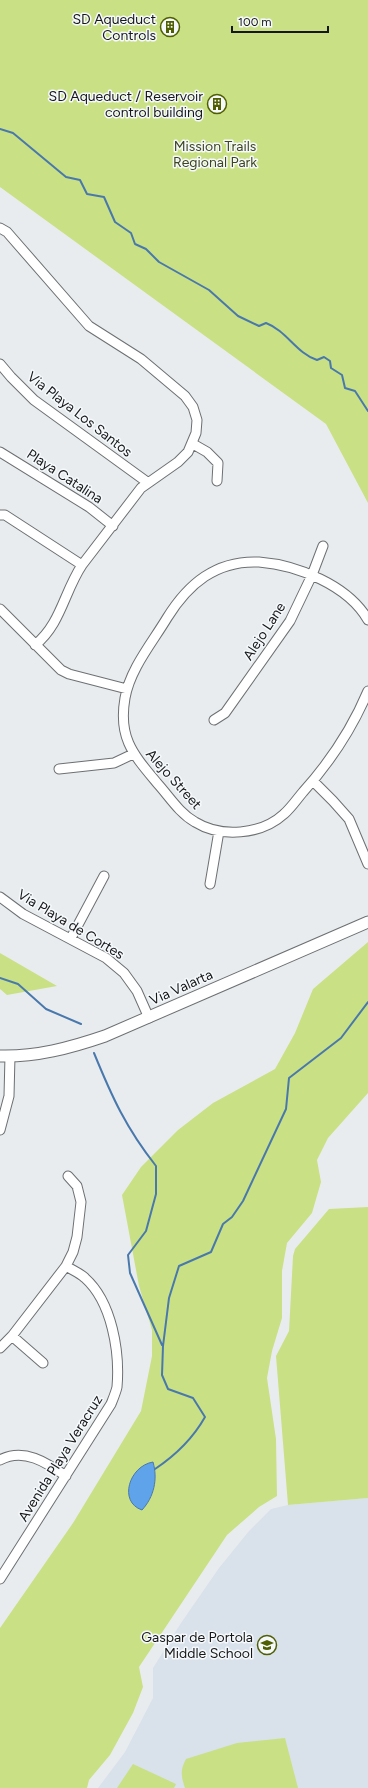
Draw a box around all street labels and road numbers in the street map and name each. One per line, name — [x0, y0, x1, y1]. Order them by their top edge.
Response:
street label: Via Playa Los Santos — [24, 368, 136, 461]
street label: Playa Catalina — [24, 446, 106, 507]
street label: Alejo Lane — [239, 599, 290, 663]
street label: Alejo Street — [142, 746, 205, 813]
street label: Via Playa de Cortes — [14, 886, 127, 963]
street label: Via Valarta — [147, 966, 215, 1009]
street label: Avenida Playa Veracruz — [15, 1392, 106, 1525]

